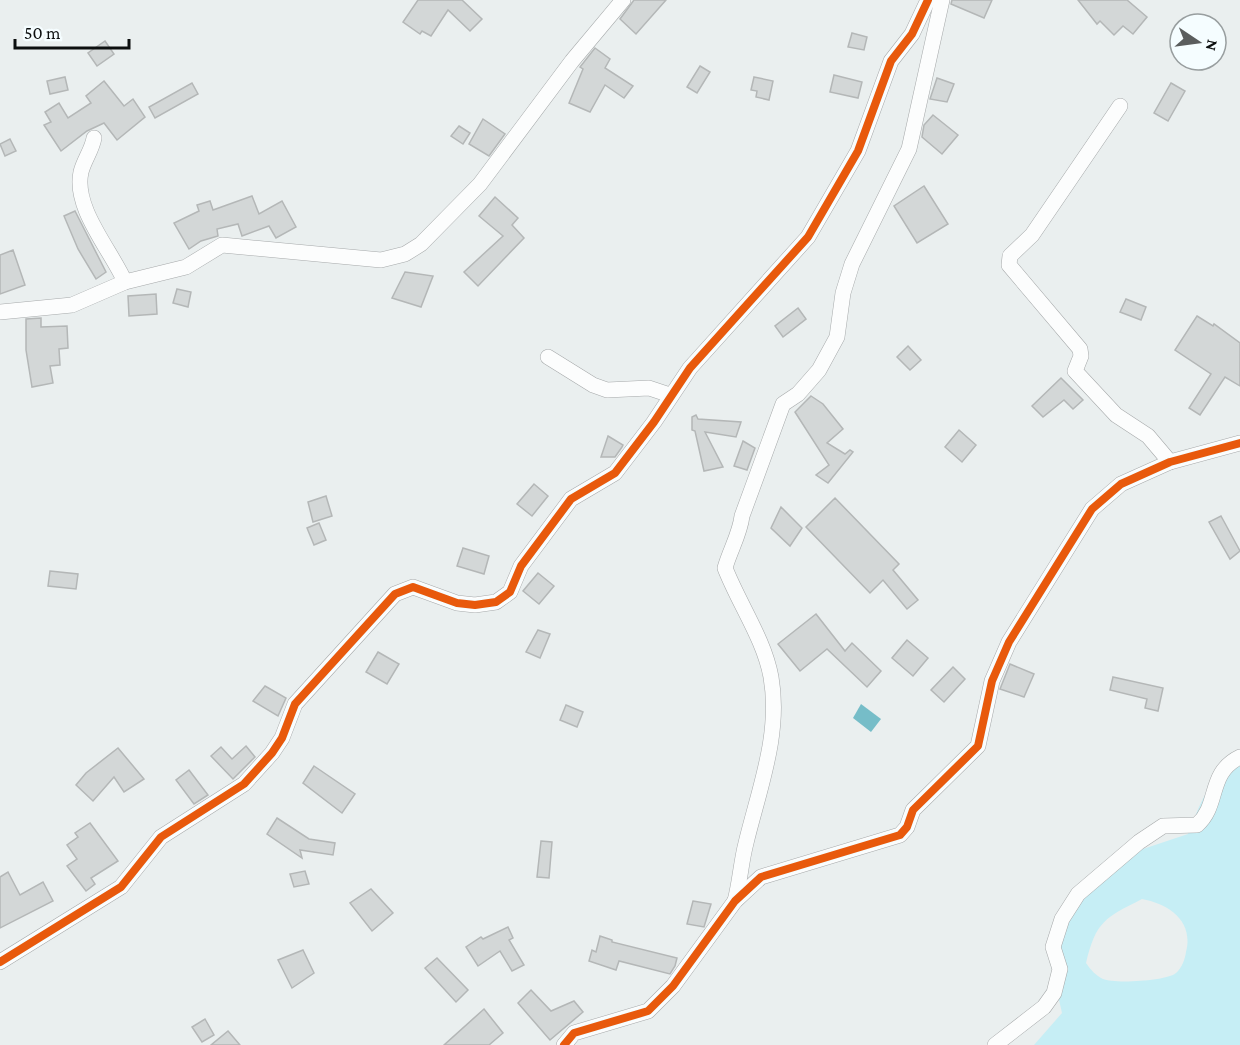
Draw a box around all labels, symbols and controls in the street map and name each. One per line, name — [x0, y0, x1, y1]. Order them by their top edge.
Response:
scale bar — [15, 12, 129, 50]
north arrow — [1168, 12, 1228, 72]
text: 50 m — [24, 23, 61, 43]
text: N — [1203, 38, 1222, 53]

